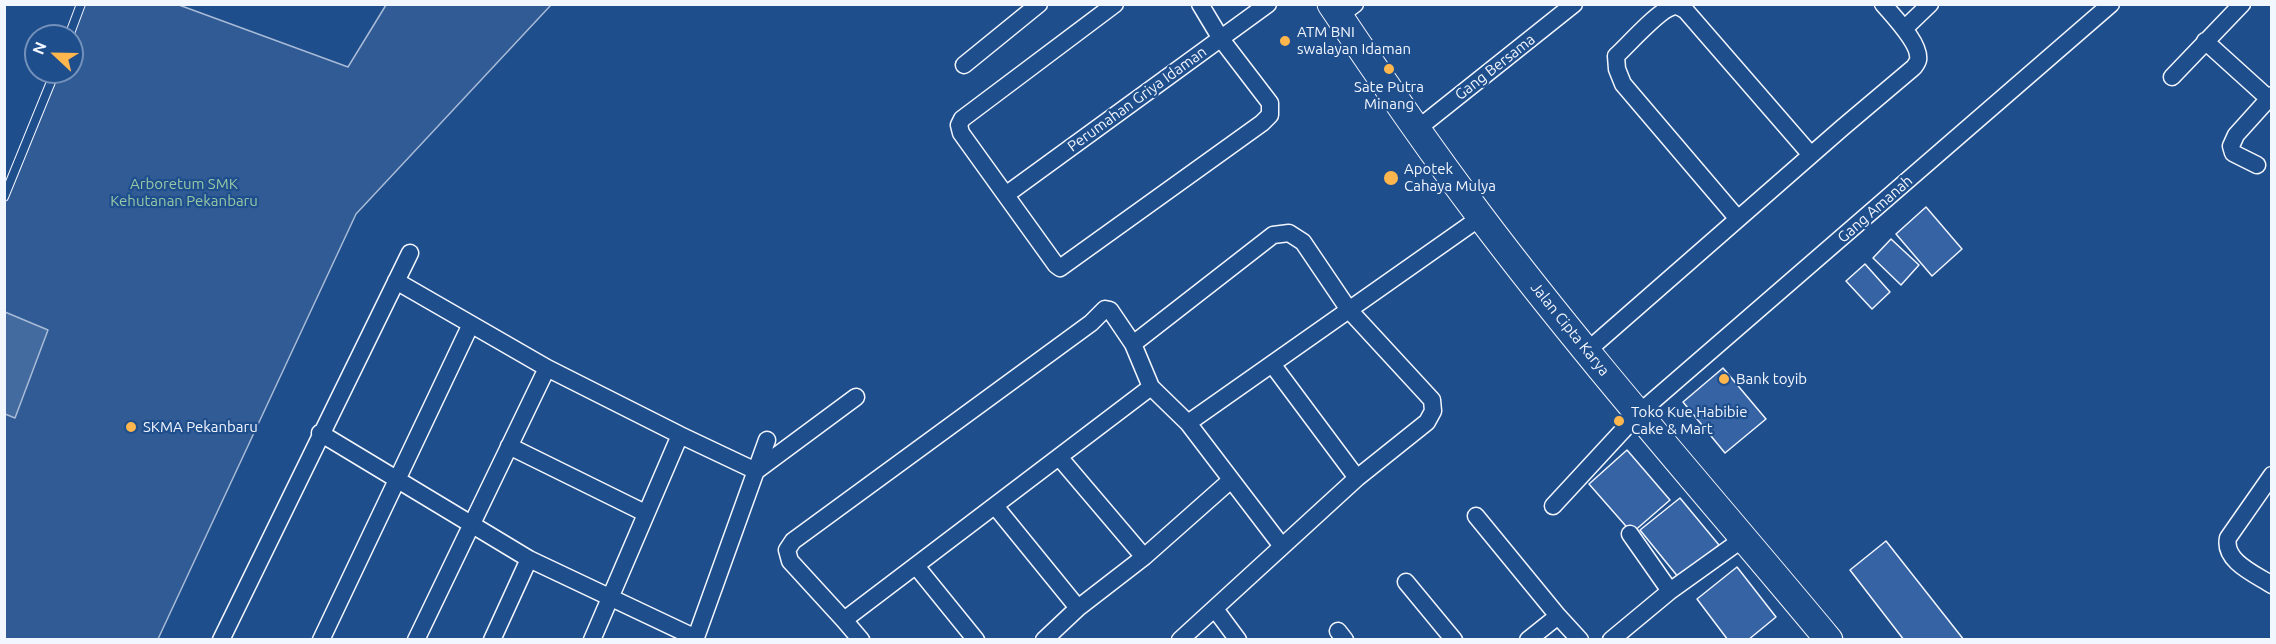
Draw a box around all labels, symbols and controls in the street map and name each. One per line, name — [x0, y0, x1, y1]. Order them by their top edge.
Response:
place label: ATM BNI swalayan Idaman — [1297, 23, 1411, 58]
north arrow — [24, 24, 84, 84]
street label: Gang Bersama — [1451, 30, 1539, 104]
marker: ATM BNI swalayan Idaman — [1278, 34, 1292, 48]
text: N — [29, 39, 50, 57]
street label: Perumahan Griya Idaman — [1064, 43, 1210, 155]
marker: Sate Putra Minang — [1382, 62, 1396, 76]
place label: Sate Putra Minang — [1354, 78, 1424, 113]
place label: Apotek Cahaya Mulya — [1404, 160, 1496, 195]
marker: Apotek Cahaya Mulya — [1382, 169, 1400, 187]
street label: Gang Amanah — [1834, 172, 1916, 246]
park label: Arboretum SMK Kehutanan Pekanbaru — [110, 175, 258, 210]
street label: Jalan Cipta Karya — [1527, 279, 1613, 379]
place label: Bank toyib — [1736, 370, 1807, 388]
marker: Bank toyib — [1717, 372, 1731, 386]
place label: Toko Kue Habibie Cake & Mart — [1631, 403, 1748, 438]
marker: Toko Kue Habibie Cake & Mart — [1612, 414, 1626, 428]
place label: SKMA Pekanbaru — [143, 418, 258, 436]
marker: SKMA Pekanbaru — [124, 420, 138, 434]

